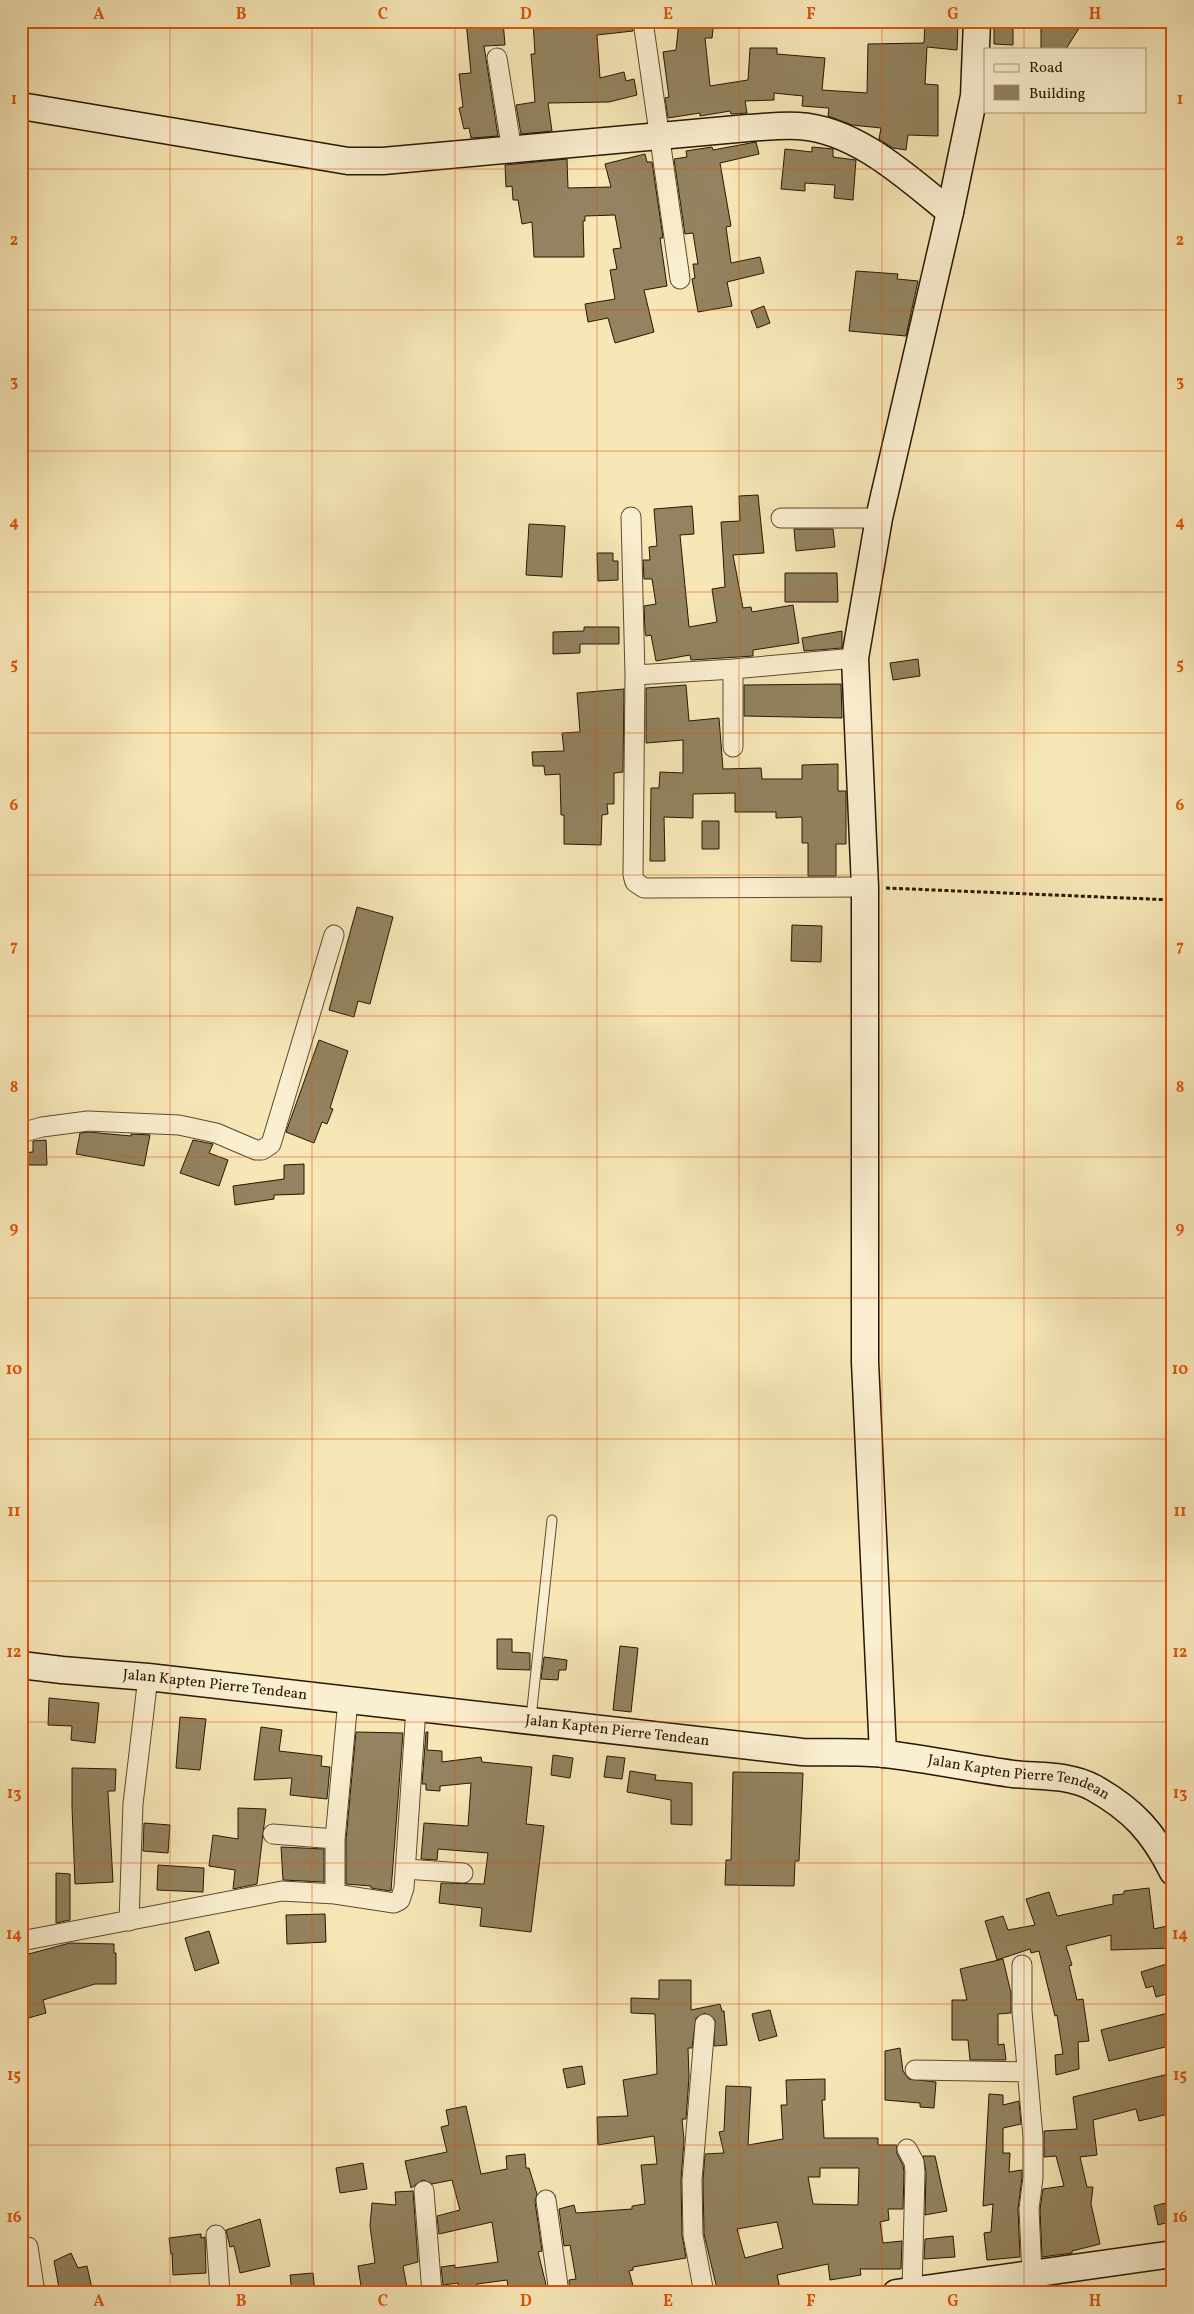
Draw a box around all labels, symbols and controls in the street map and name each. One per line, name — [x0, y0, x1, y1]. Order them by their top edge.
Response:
text: A — [93, 4, 105, 26]
text: B — [236, 4, 247, 26]
text: C — [378, 4, 388, 26]
text: D — [520, 4, 532, 26]
text: E — [663, 4, 673, 26]
text: F — [806, 4, 816, 26]
text: G — [947, 4, 959, 26]
text: H — [1089, 4, 1101, 26]
legend — [984, 48, 1146, 112]
text: Road — [1029, 58, 1063, 79]
text: Building — [1029, 84, 1086, 105]
text: 1 — [11, 89, 17, 111]
text: 1 — [1177, 89, 1183, 111]
text: 2 — [10, 230, 18, 252]
text: 2 — [1176, 230, 1184, 252]
text: 3 — [10, 371, 18, 393]
text: 3 — [1176, 371, 1184, 393]
text: 4 — [9, 512, 19, 534]
text: 4 — [1175, 512, 1185, 534]
text: 5 — [10, 654, 18, 676]
text: 5 — [1176, 654, 1184, 676]
text: 6 — [10, 795, 19, 817]
text: 6 — [1176, 795, 1185, 817]
text: 7 — [10, 936, 18, 958]
text: 7 — [1176, 936, 1184, 958]
text: 8 — [10, 1077, 18, 1099]
text: 8 — [1176, 1077, 1184, 1099]
text: 9 — [10, 1218, 19, 1240]
text: 9 — [1176, 1218, 1185, 1240]
text: 10 — [6, 1359, 22, 1381]
text: 10 — [1172, 1359, 1188, 1381]
text: 11 — [8, 1501, 20, 1523]
text: 11 — [1174, 1501, 1186, 1523]
text: 12 — [7, 1642, 21, 1664]
text: 12 — [1173, 1642, 1187, 1664]
street label: Jalan Kapten Pierre Tendean — [122, 1664, 308, 1706]
street label: Jalan Kapten Pierre Tendean — [524, 1710, 711, 1752]
street label: Jalan Kapten Pierre Tendean — [926, 1750, 1114, 1805]
text: 13 — [7, 1783, 21, 1805]
text: 13 — [1173, 1783, 1187, 1805]
text: 14 — [6, 1924, 22, 1946]
text: 14 — [1172, 1924, 1188, 1946]
text: 15 — [7, 2065, 21, 2087]
text: 15 — [1173, 2065, 1187, 2087]
text: 16 — [6, 2207, 22, 2229]
text: 16 — [1172, 2207, 1188, 2229]
text: A — [93, 2291, 105, 2313]
text: B — [236, 2291, 247, 2313]
text: C — [378, 2291, 388, 2313]
text: D — [520, 2291, 532, 2313]
text: E — [663, 2291, 673, 2313]
text: F — [806, 2291, 816, 2313]
text: G — [947, 2291, 959, 2313]
text: H — [1089, 2291, 1101, 2313]

